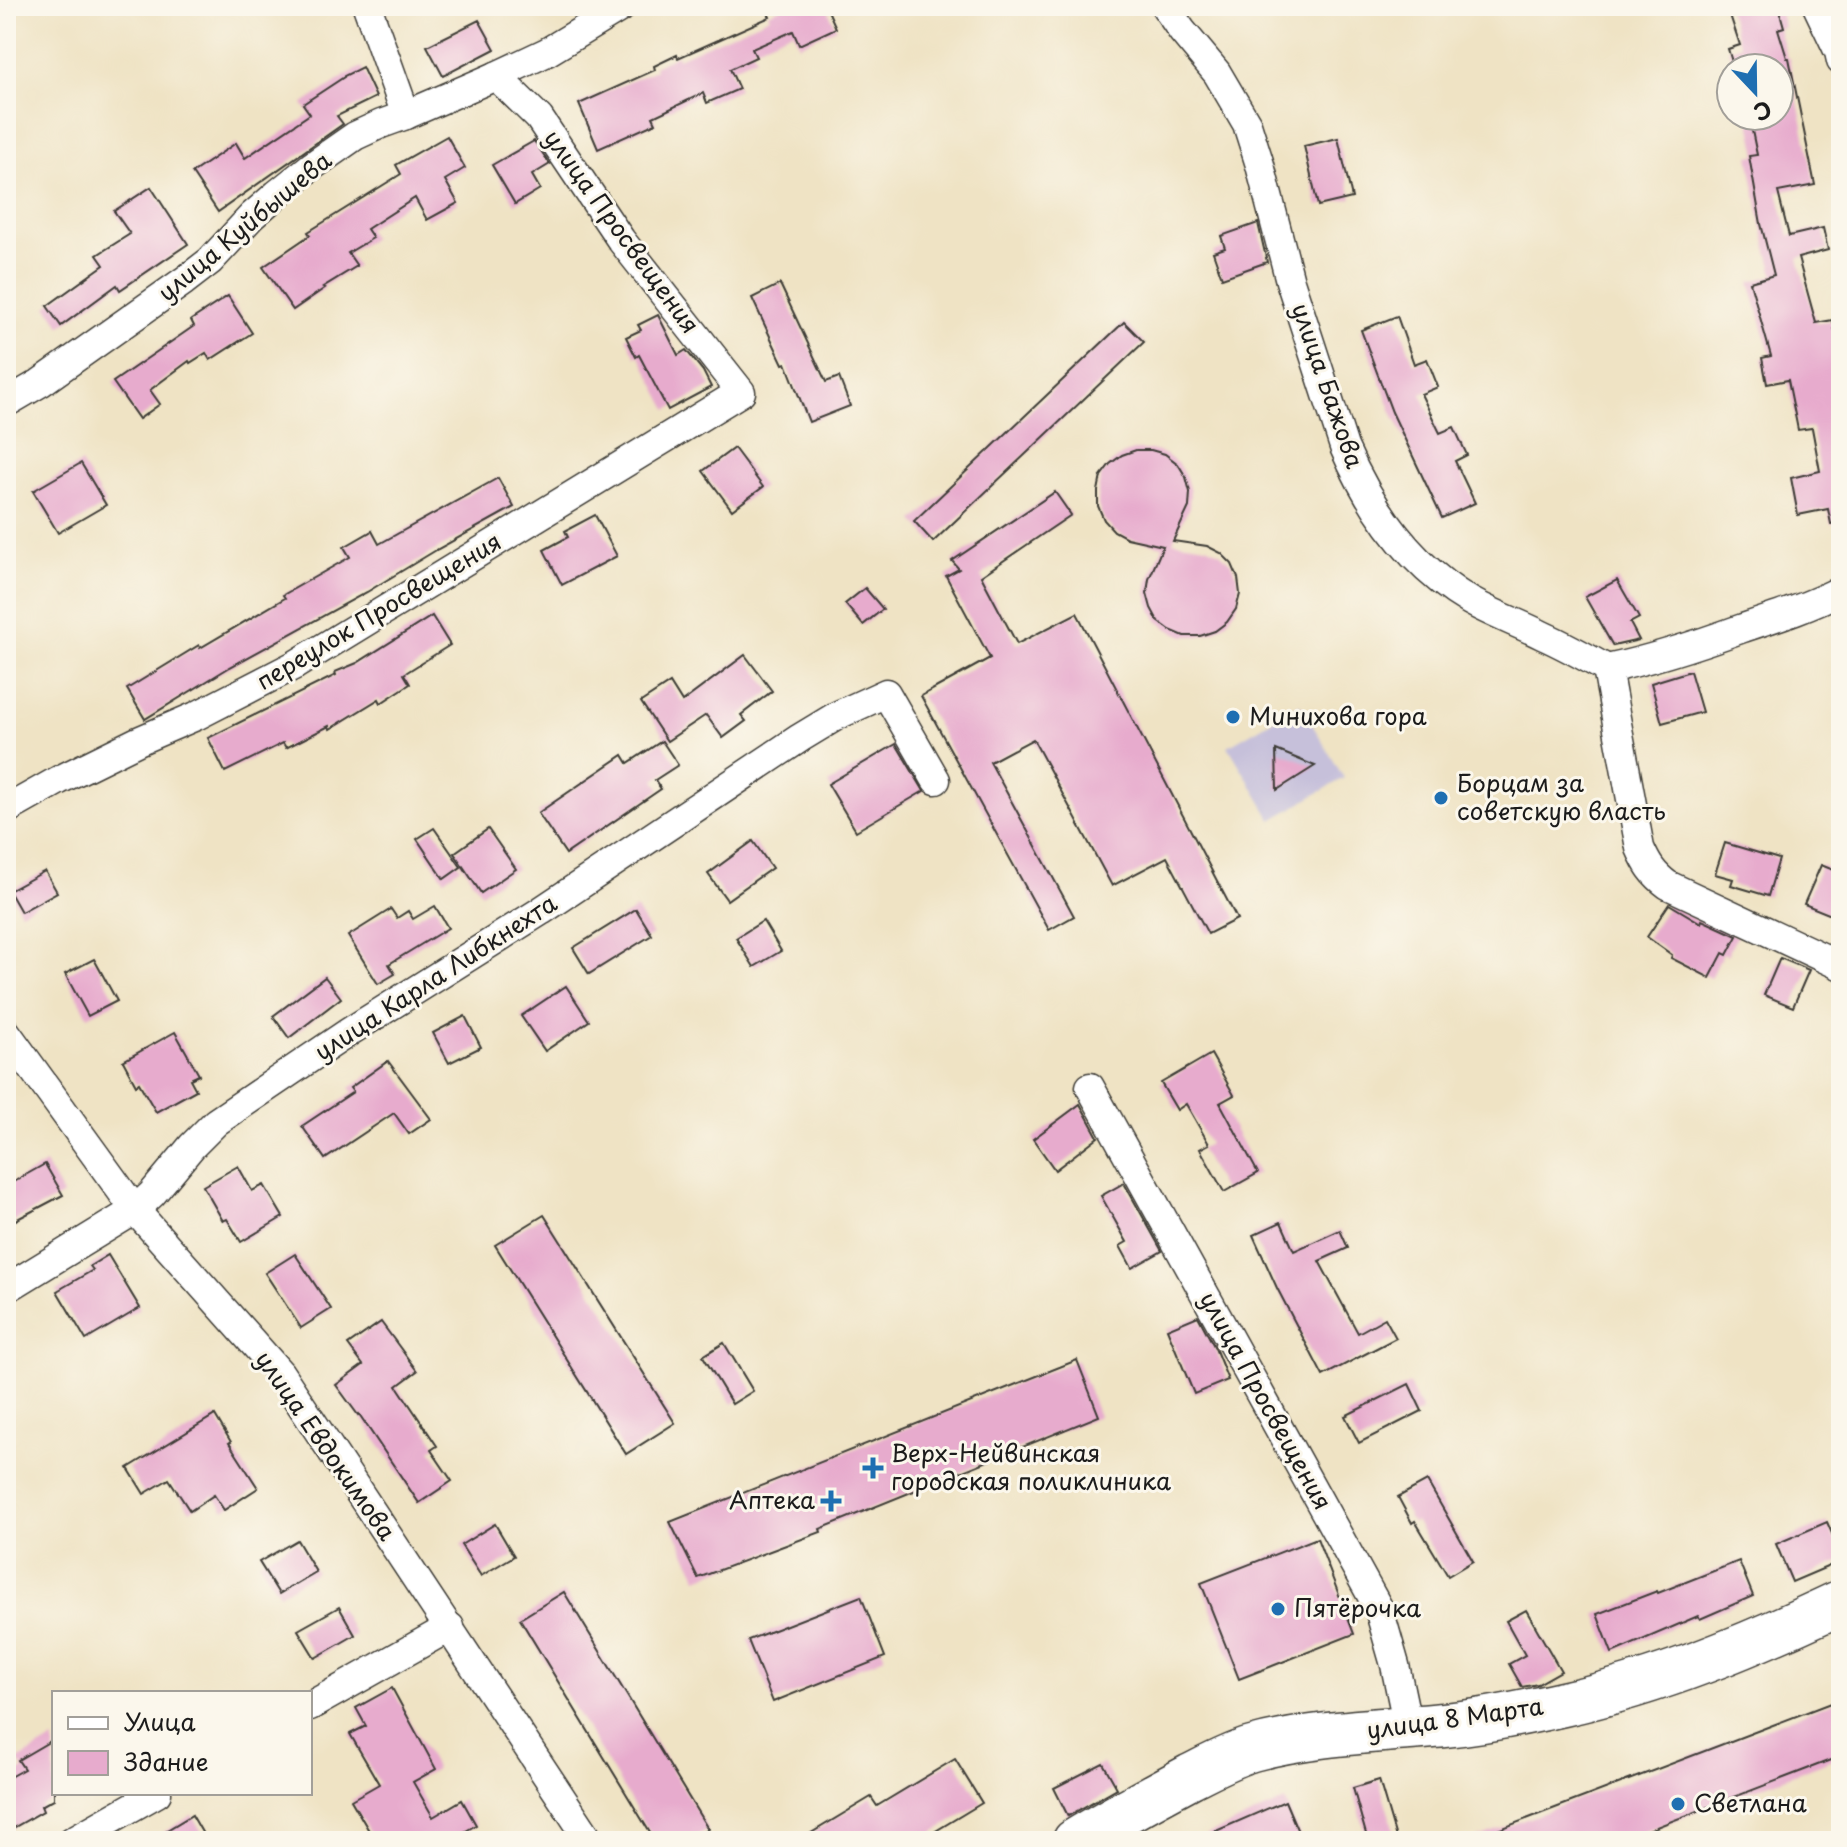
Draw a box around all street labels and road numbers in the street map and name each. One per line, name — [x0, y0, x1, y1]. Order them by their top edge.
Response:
street label: улица Просвещения — [536, 121, 709, 340]
street label: улица Куйбышева — [149, 142, 339, 309]
street label: улица Бажова — [1284, 298, 1374, 473]
street label: переулок Просвещения — [248, 523, 507, 698]
street label: улица Карла Либкнехта — [307, 884, 563, 1068]
street label: улица Просвещения — [1192, 1284, 1342, 1516]
street label: улица Евдокимова — [248, 1343, 406, 1547]
street label: улица 8 Марта — [1364, 1687, 1546, 1747]

